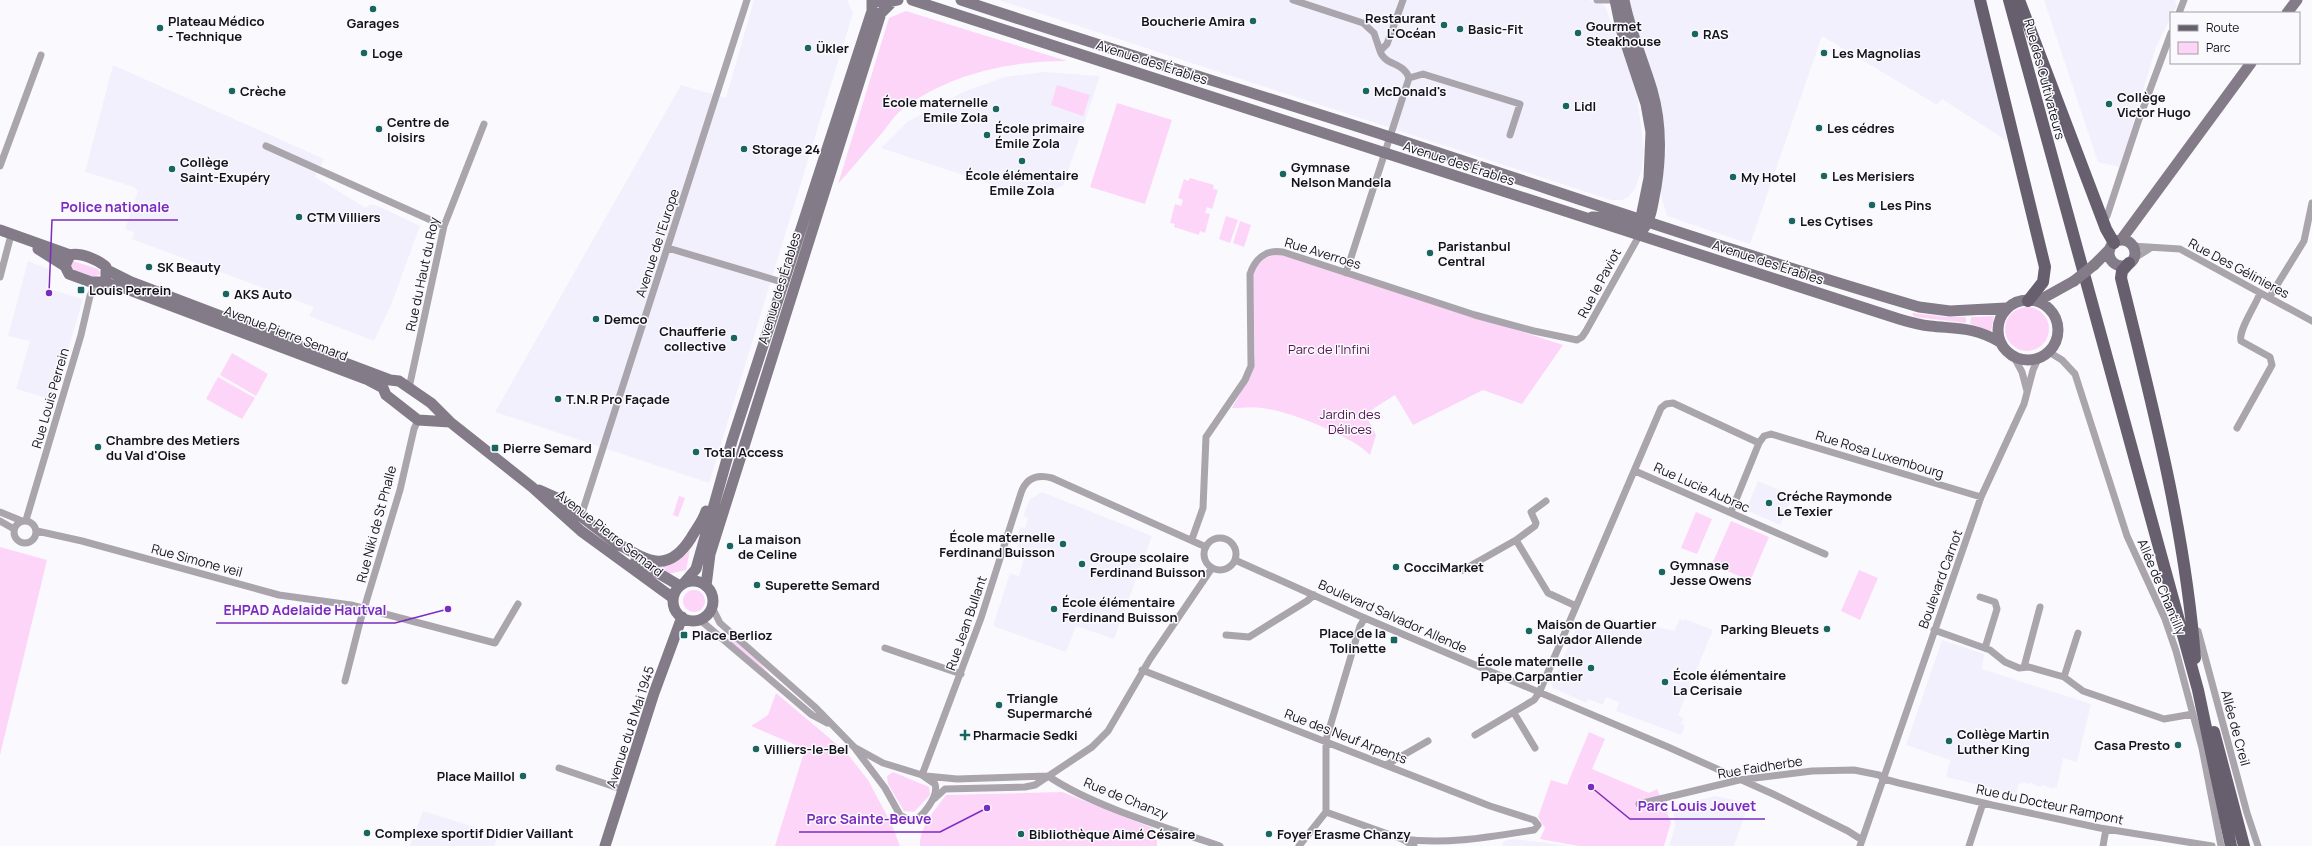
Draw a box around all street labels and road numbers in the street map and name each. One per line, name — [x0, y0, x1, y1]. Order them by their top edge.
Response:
street label: Rue des Cultivateurs — [2020, 17, 2070, 141]
street label: Avenue des Érables — [1094, 36, 1210, 89]
street label: Avenue des Érables — [1401, 137, 1517, 190]
street label: Avenue de l'Europe — [631, 186, 683, 300]
street label: Rue du Haut du Roy — [401, 215, 443, 333]
street label: Avenue des Érables — [753, 230, 805, 346]
street label: Rue Averroes — [1283, 233, 1364, 273]
street label: Rue Des Gélinieres — [2185, 234, 2293, 302]
street label: Avenue des Érables — [1710, 236, 1826, 289]
street label: Rue le Paviot — [1573, 245, 1625, 321]
street label: Avenue Pierre Semard — [222, 301, 350, 365]
street label: Rue Louis Perrein — [27, 346, 73, 450]
street label: Rue Rosa Luxembourg — [1814, 426, 1946, 482]
street label: Rue Lucie Aubrac — [1651, 458, 1753, 516]
street label: Rue Niki de St Phalle — [352, 463, 400, 584]
street label: Avenue Pierre Semard — [553, 486, 667, 580]
street label: Boulevard Carnot — [1914, 527, 1966, 631]
street label: Allée de Chantilly — [2134, 536, 2190, 638]
street label: Rue Simone veil — [149, 539, 245, 581]
street label: Rue Jean Bullant — [941, 573, 991, 673]
street label: Boulevard Salvador Allende — [1316, 575, 1471, 657]
street label: Avenue du 8 Mai 1945 — [602, 664, 658, 790]
street label: Allée de Creil — [2217, 688, 2255, 768]
street label: Rue des Neuf Arpents — [1282, 704, 1410, 768]
street label: Rue Faidherbe — [1716, 751, 1804, 783]
street label: Rue de Chanzy — [1081, 773, 1171, 823]
street label: Rue du Docteur Rampont — [1975, 780, 2125, 828]

